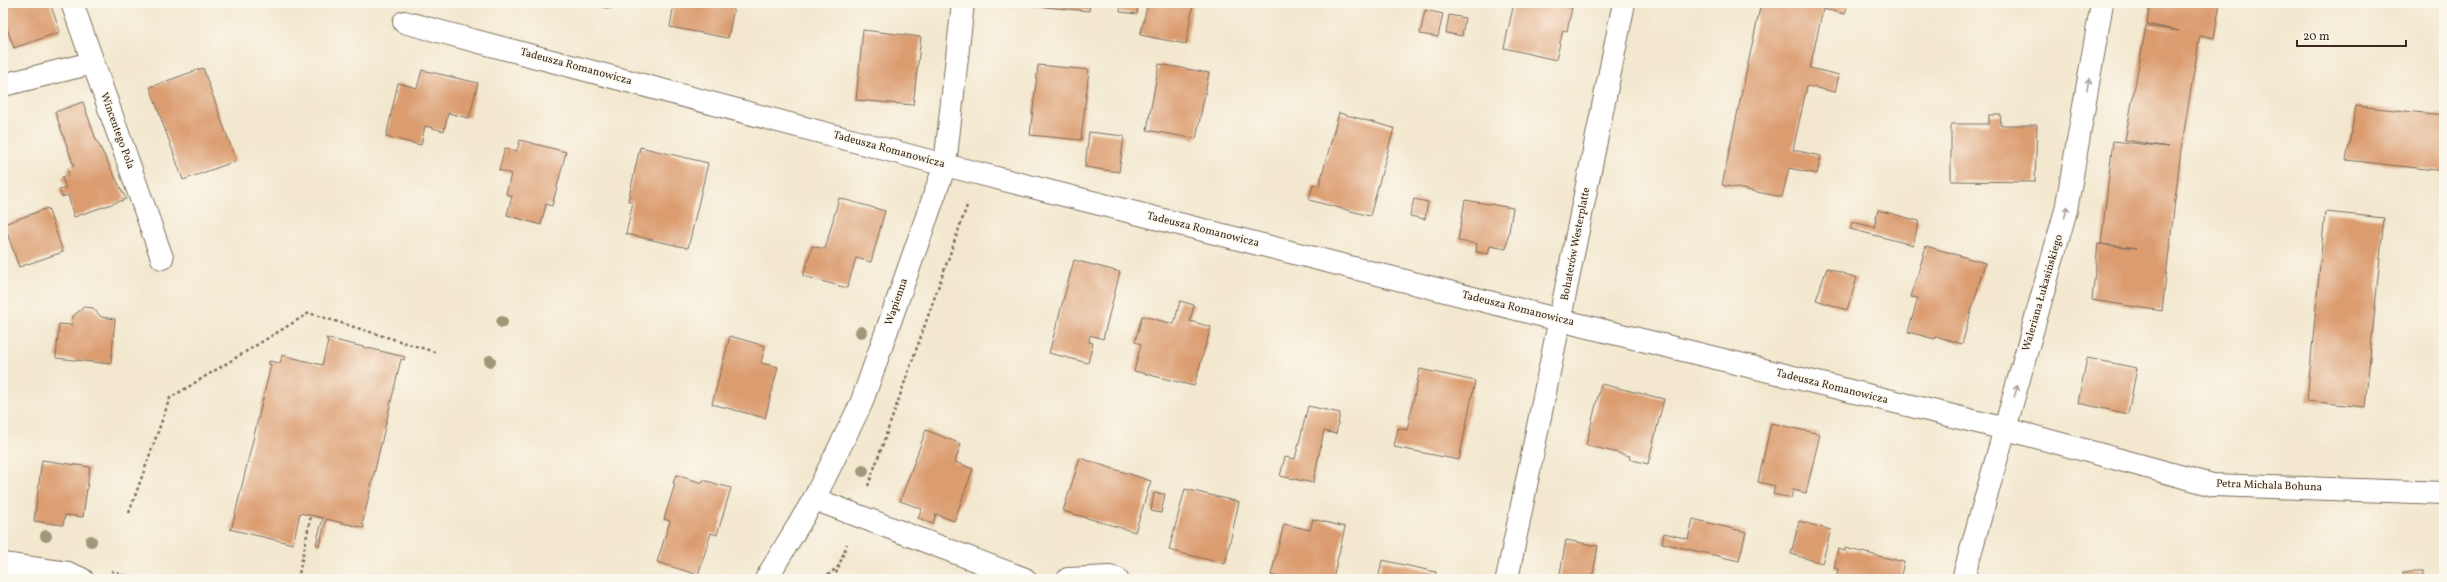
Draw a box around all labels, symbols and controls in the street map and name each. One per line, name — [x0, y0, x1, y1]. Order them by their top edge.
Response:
scale bar — [2297, 22, 2406, 48]
text: 20 m — [2303, 29, 2330, 45]
street label: Tadeusza Romanowicza — [518, 45, 634, 89]
one-way arrow — [2084, 78, 2092, 91]
street label: Wincentego Pola — [96, 91, 138, 172]
street label: Tadeusza Romanowicza — [831, 128, 947, 172]
street label: Bohaterów Westerplatte — [1558, 186, 1594, 302]
one-way arrow — [2062, 206, 2070, 219]
street label: Tadeusza Romanowicza — [1145, 209, 1261, 251]
street label: Waleriana Łukasińskiego — [2019, 233, 2067, 353]
street label: Wapienna — [882, 276, 912, 328]
street label: Tadeusza Romanowicza — [1460, 288, 1576, 330]
street label: Tadeusza Romanowicza — [1774, 366, 1890, 408]
one-way arrow — [2013, 385, 2020, 398]
street label: Petra Michala Bohuna — [2216, 477, 2323, 495]

